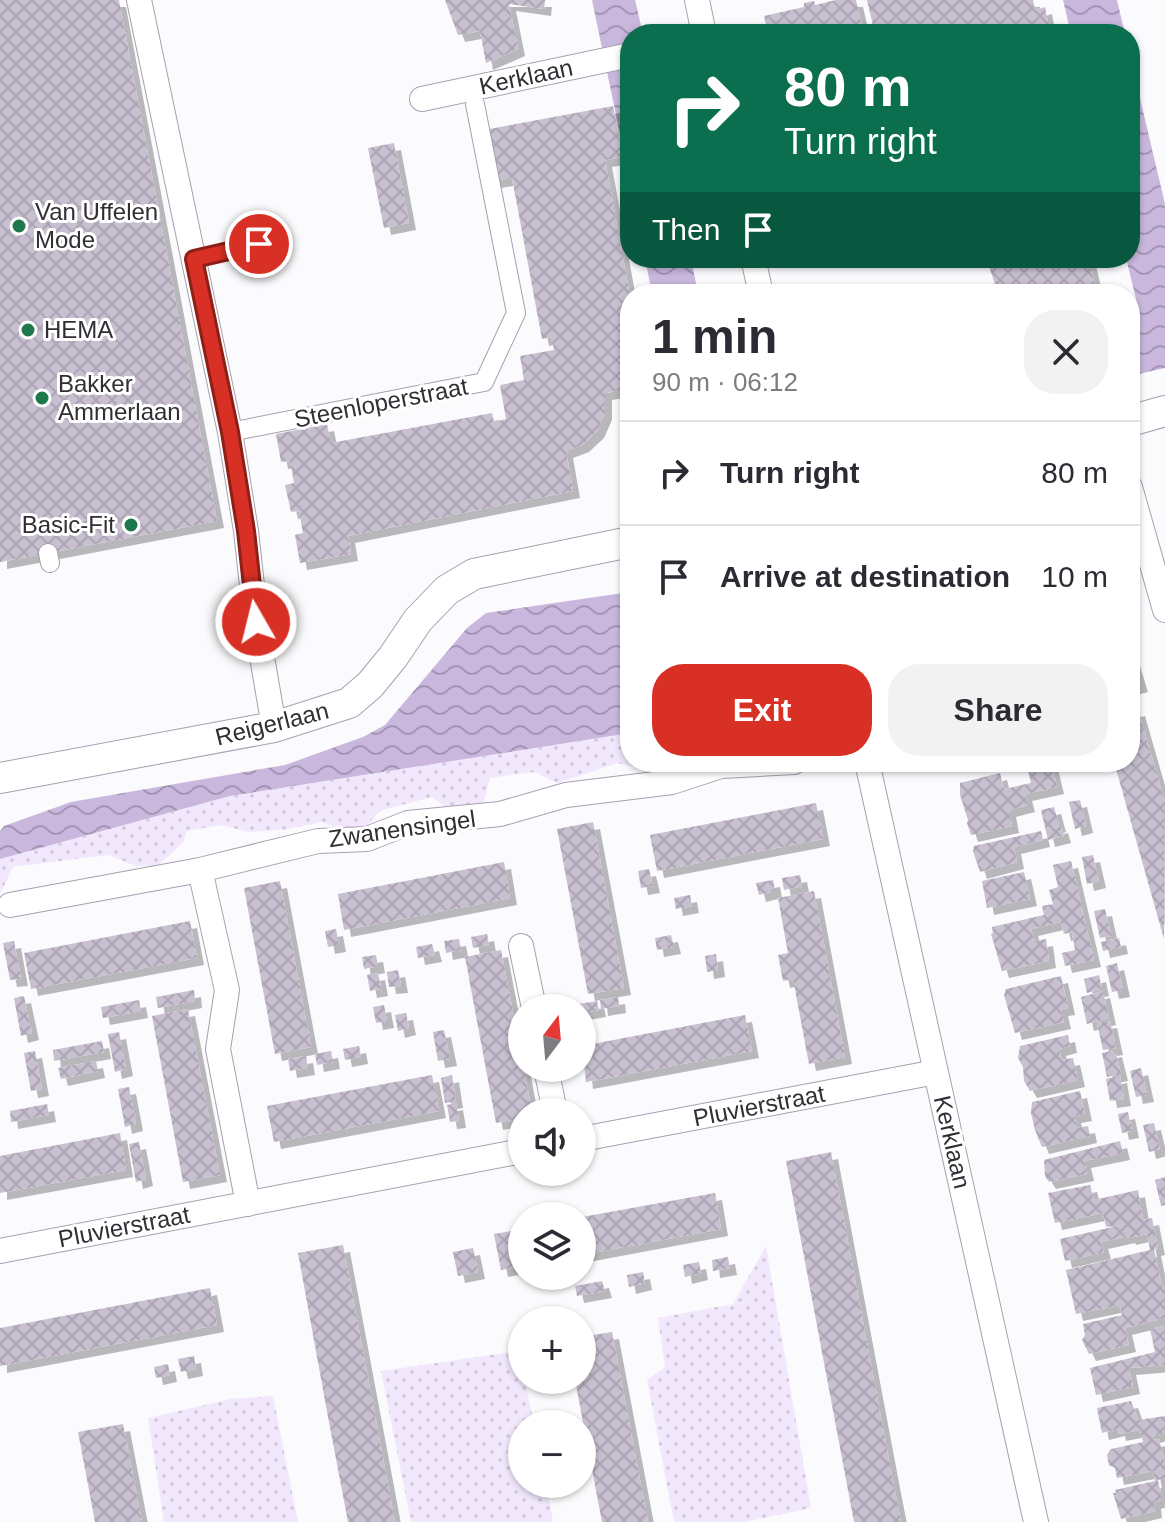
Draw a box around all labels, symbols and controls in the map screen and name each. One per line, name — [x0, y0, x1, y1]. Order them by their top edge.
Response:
street label: Kerklaan — [477, 53, 575, 100]
text: 80 m — [784, 55, 912, 118]
icon: right — [652, 56, 756, 160]
text: Turn right — [784, 121, 937, 162]
place label: Van Uffelen Mode — [35, 198, 158, 253]
icon: arrive — [736, 208, 780, 252]
pin — [225, 210, 293, 278]
text: Then — [652, 213, 720, 246]
marker: Van Uffelen Mode — [10, 217, 28, 235]
icon: arrive — [237, 222, 281, 266]
text: 1 min — [652, 310, 777, 363]
button: close — [1024, 310, 1108, 394]
place label: HEMA — [44, 316, 113, 343]
marker: HEMA — [19, 321, 37, 339]
text: 90 m · 06:12 — [652, 367, 798, 397]
place label: Bakker Ammerlaan — [58, 370, 181, 425]
street label: Steenloperstraat — [292, 372, 470, 433]
marker: Bakker Ammerlaan — [33, 389, 51, 407]
icon: right — [652, 451, 696, 495]
text: Turn right — [720, 456, 859, 489]
text: 80 m — [1041, 456, 1108, 489]
place label: Basic-Fit — [22, 511, 115, 538]
marker: Basic-Fit — [122, 516, 140, 534]
icon: arrive — [652, 555, 696, 599]
text: Arrive at destination — [720, 560, 1010, 593]
text: 10 m — [1041, 560, 1108, 593]
position arrow — [214, 580, 298, 664]
button: Exit — [652, 664, 872, 756]
button: Share — [888, 664, 1108, 756]
street label: Reigerlaan — [212, 696, 331, 751]
street label: Zwanensingel — [327, 805, 477, 852]
north arrow — [508, 994, 596, 1082]
map controls — [508, 994, 596, 1498]
street label: Pluvierstraat — [691, 1079, 827, 1131]
street label: Kerklaan — [929, 1093, 976, 1191]
button: sound — [508, 1098, 596, 1186]
street label: Pluvierstraat — [56, 1200, 192, 1252]
button: layers — [508, 1202, 596, 1290]
button: + — [508, 1306, 596, 1394]
button: − — [508, 1410, 596, 1498]

